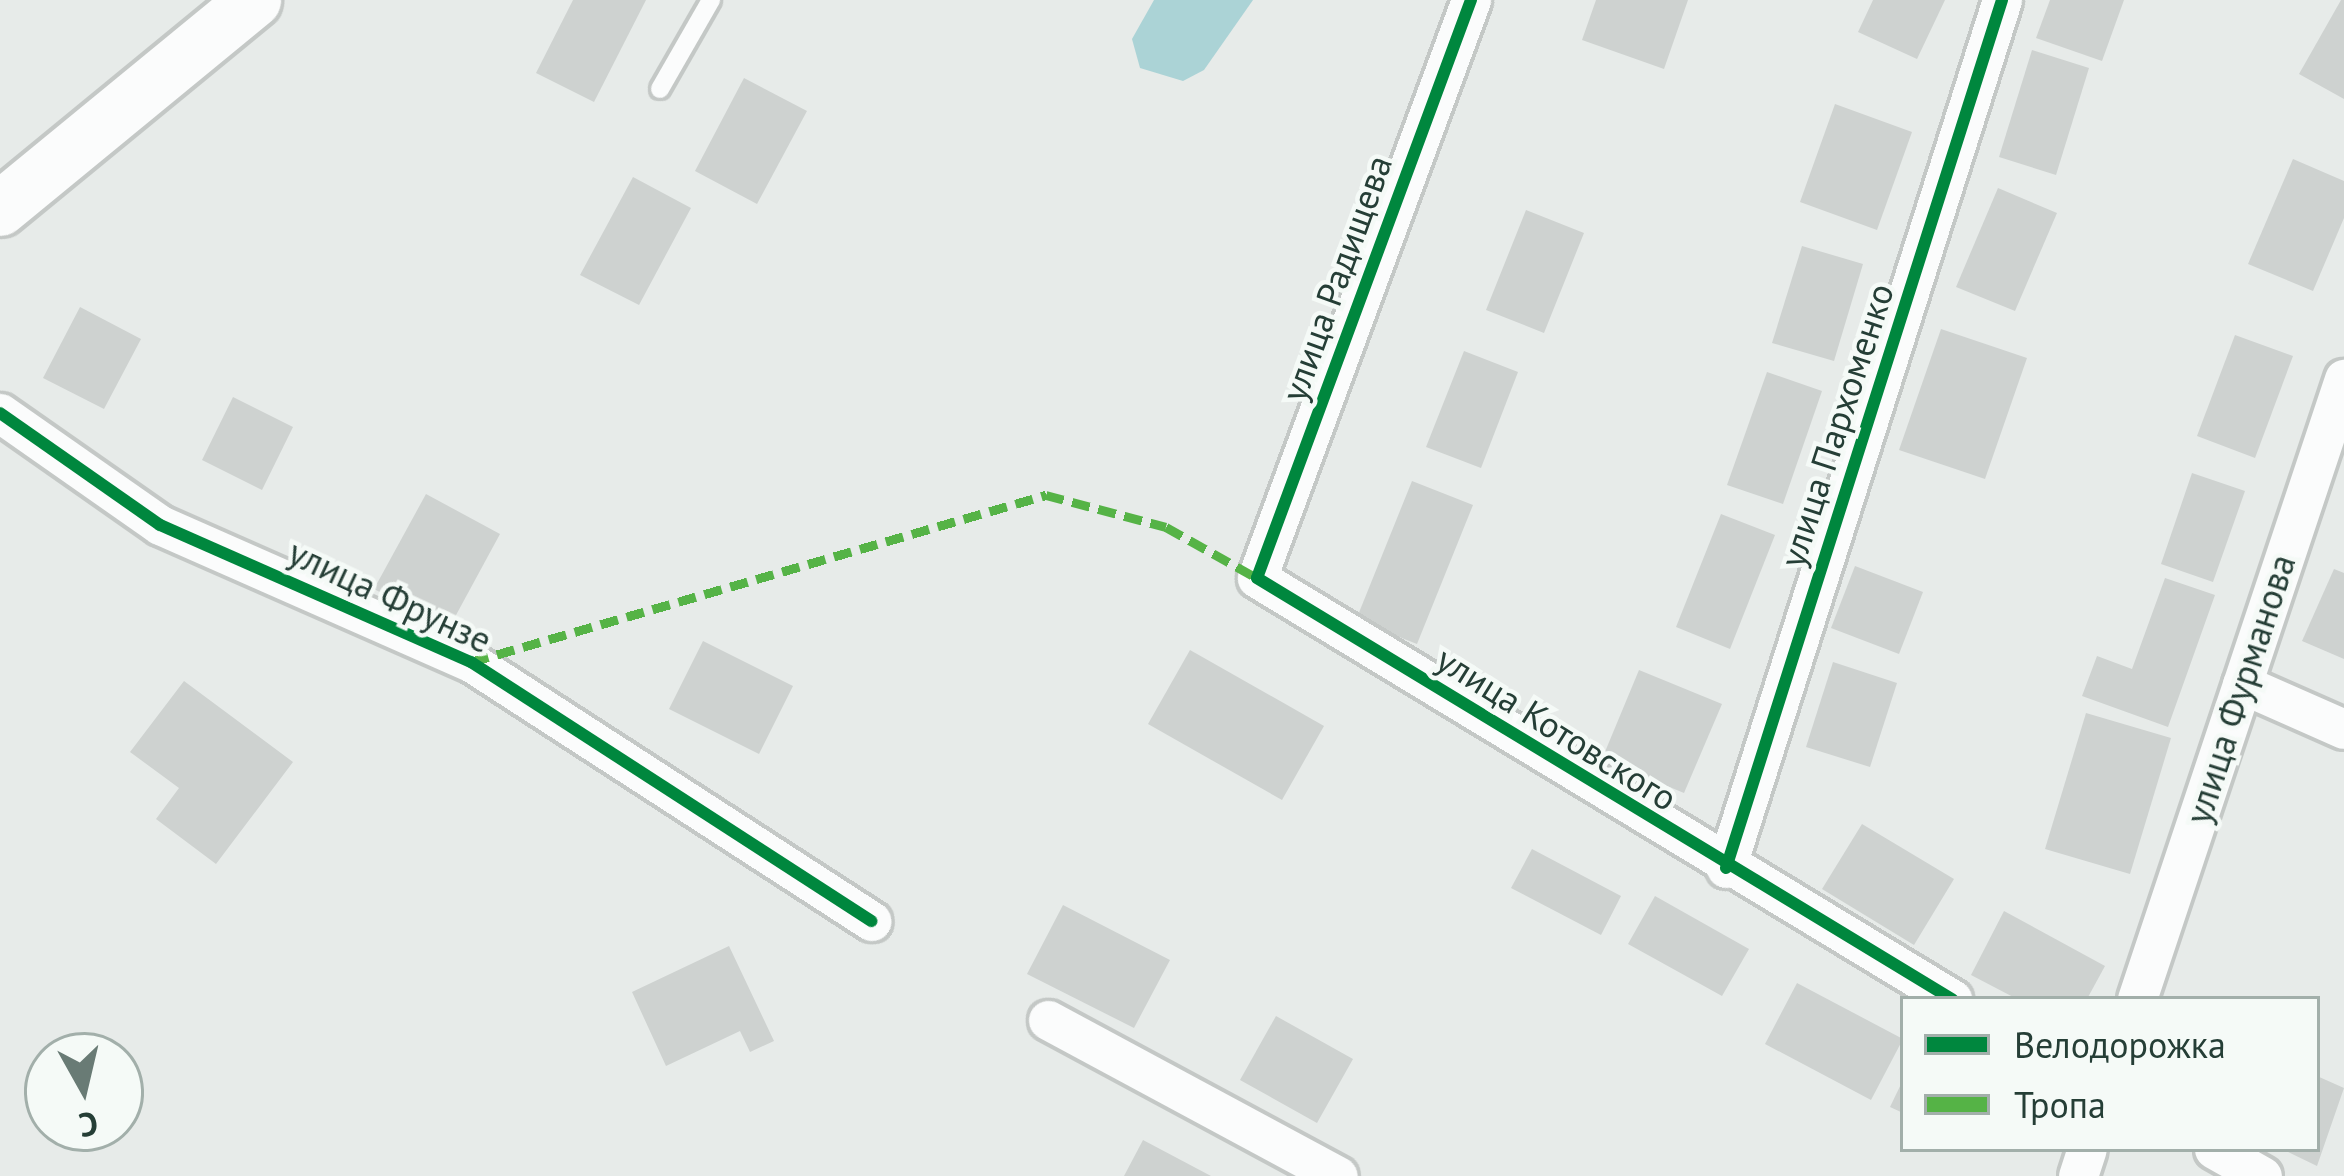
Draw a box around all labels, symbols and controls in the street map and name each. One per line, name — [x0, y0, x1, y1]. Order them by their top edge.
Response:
street label: улица Радищева — [1272, 149, 1400, 407]
street label: улица Пархоменко — [1770, 278, 1902, 572]
street label: улица Фрунзе — [282, 530, 498, 662]
street label: улица Фурманова — [2176, 549, 2304, 829]
street label: улица Котовского — [1429, 637, 1685, 819]
legend — [1900, 996, 2320, 1152]
text: Велодорожка — [2014, 1021, 2226, 1068]
north arrow — [24, 1032, 144, 1152]
text: Тропа — [2014, 1081, 2106, 1128]
text: С — [77, 1103, 101, 1148]

